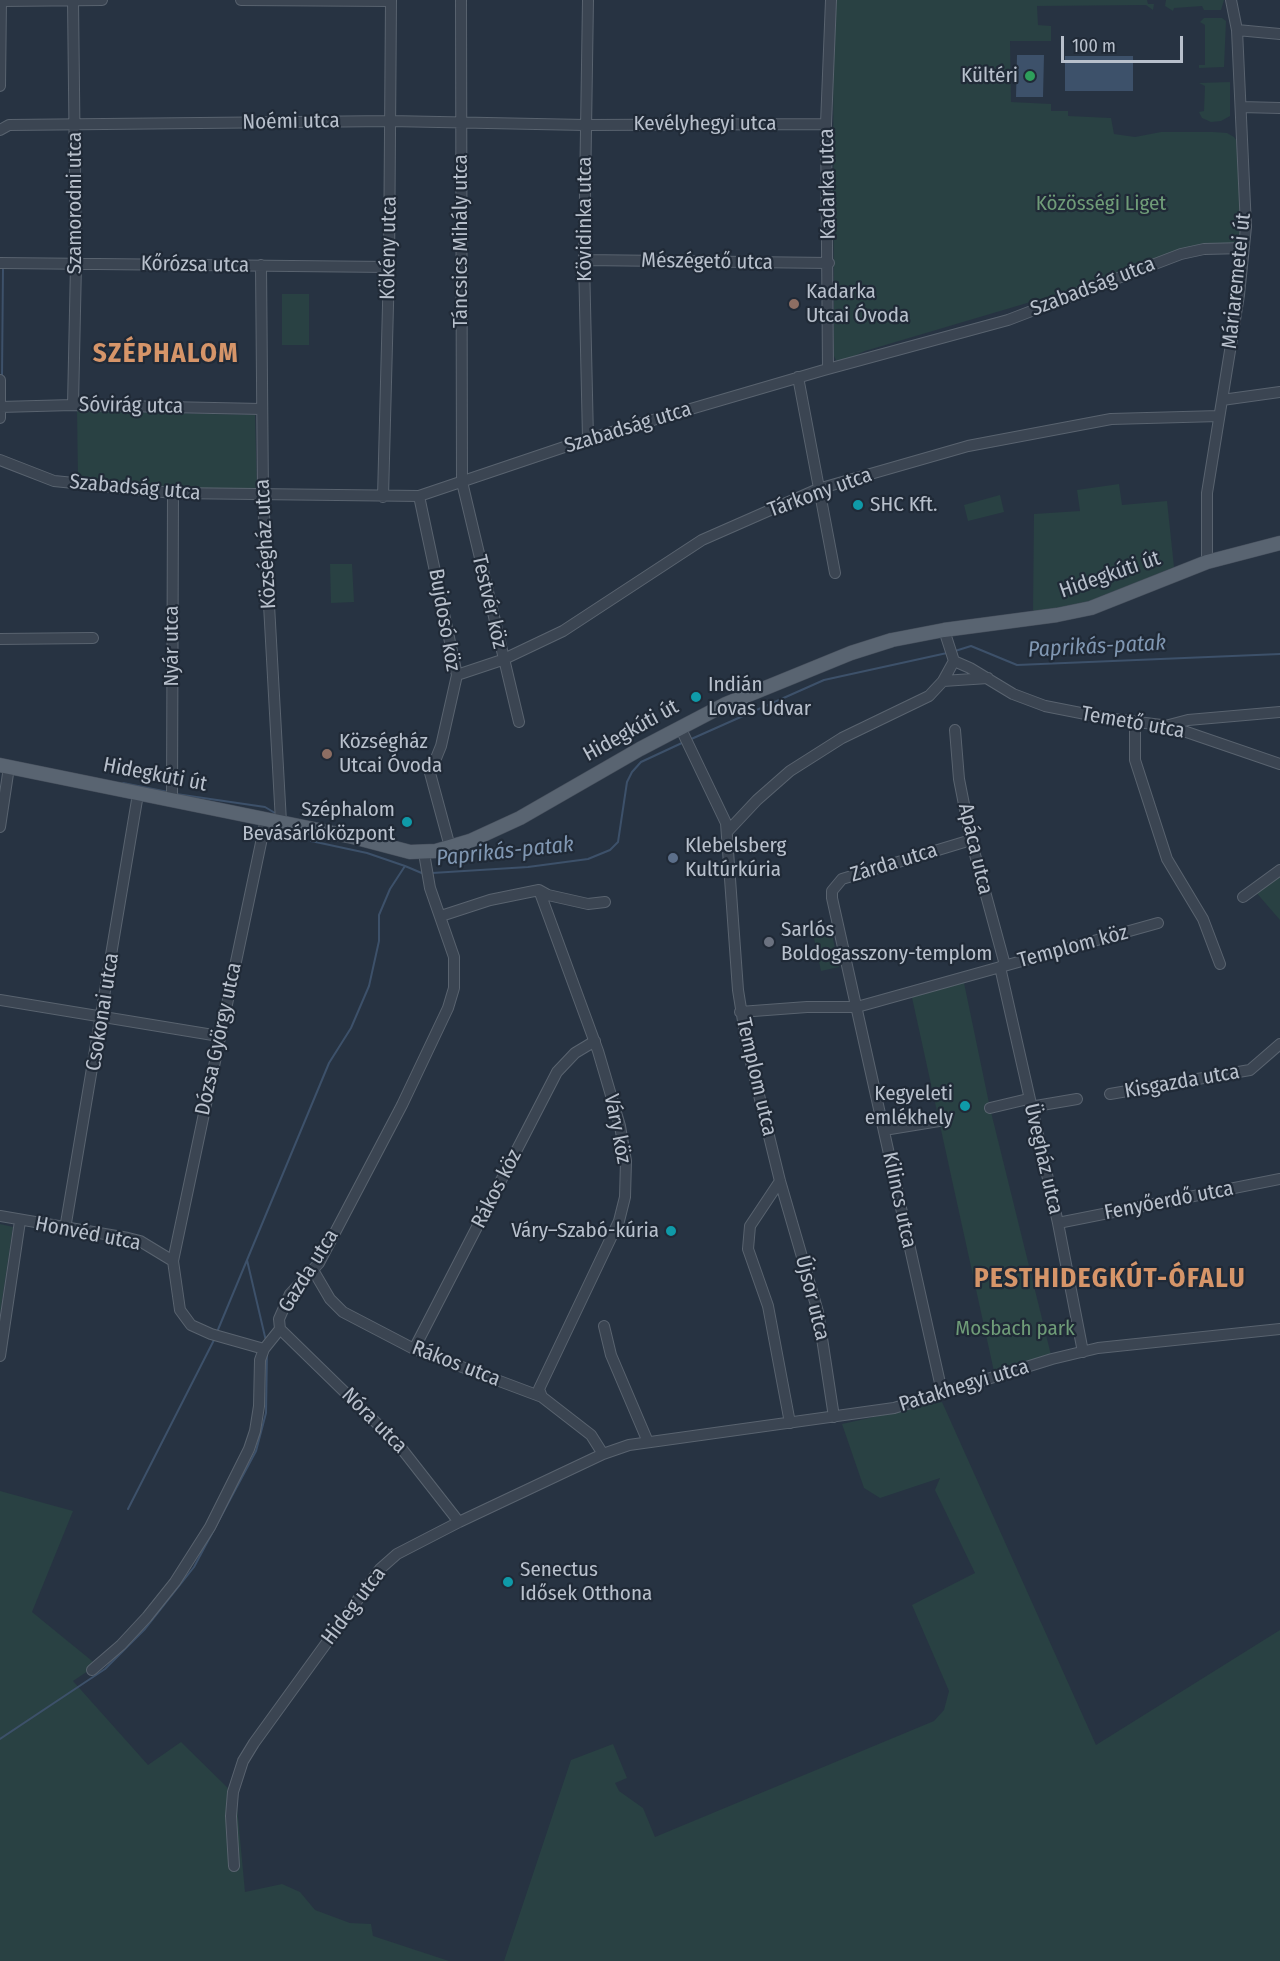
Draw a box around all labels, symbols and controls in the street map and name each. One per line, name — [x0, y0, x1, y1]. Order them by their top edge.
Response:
scale bar — [1064, 24, 1186, 62]
text: 100 m — [1072, 35, 1116, 57]
place label: Kültéri — [961, 63, 1018, 89]
marker: Kültéri — [1023, 69, 1037, 83]
street label: Noémi utca — [242, 109, 340, 135]
street label: Kevélyhegyi utca — [634, 111, 776, 137]
street label: Kadarka utca — [814, 128, 842, 240]
street label: Szamorodni utca — [62, 132, 88, 274]
street label: Táncsics Mihály utca — [448, 154, 474, 328]
street label: Kövidinka utca — [572, 156, 598, 282]
park label: Közösségi Liget — [1036, 191, 1166, 217]
street label: Kökény utca — [375, 196, 403, 300]
street label: Máriaremetei út — [1217, 212, 1257, 350]
street label: Mészégető utca — [641, 248, 773, 276]
street label: Kőrózsa utca — [141, 251, 249, 279]
street label: Szabadság utca — [1027, 252, 1159, 322]
place label: Kadarka Utcai Óvoda — [806, 279, 909, 329]
marker: Kadarka Utcai Óvoda — [787, 297, 801, 311]
district label: SZÉPHALOM — [93, 338, 239, 370]
street label: Sóvirág utca — [79, 392, 183, 420]
street label: Szabadság utca — [561, 397, 695, 459]
street label: Tárkony utca — [765, 463, 875, 523]
street label: Szabadság utca — [68, 470, 202, 506]
street label: Községház utca — [250, 478, 282, 610]
place label: SHC Kft. — [870, 492, 937, 518]
marker: SHC Kft. — [851, 498, 865, 512]
street label: Hidegkúti út — [1056, 546, 1164, 604]
street label: Testvér köz — [466, 553, 512, 651]
street label: Bujdosó köz — [423, 567, 465, 673]
street label: Nyár utca — [159, 606, 185, 686]
water label: Paprikás-patak — [1027, 630, 1167, 664]
place label: Indián Lovas Udvar — [708, 672, 811, 722]
marker: Indián Lovas Udvar — [689, 690, 703, 704]
street label: Hidegkúti út — [579, 695, 683, 767]
street label: Temető utca — [1079, 702, 1187, 744]
place label: Községház Utcai Óvoda — [339, 729, 442, 779]
marker: Községház Utcai Óvoda — [320, 747, 334, 761]
street label: Hidegkúti út — [101, 753, 209, 797]
place label: Széphalom Bevásárlóközpont — [242, 797, 395, 847]
street label: Apáca utca — [952, 801, 998, 897]
marker: Széphalom Bevásárlóközpont — [400, 815, 414, 829]
water label: Paprikás-patak — [435, 832, 575, 872]
place label: Klebelsberg Kultúrkúria — [685, 833, 786, 883]
street label: Zárda utca — [847, 838, 941, 888]
marker: Klebelsberg Kultúrkúria — [666, 851, 680, 865]
place label: Sarlós Boldogasszony-templom — [781, 917, 992, 967]
street label: Templom köz — [1015, 920, 1131, 974]
marker: Sarlós Boldogasszony-templom — [762, 935, 776, 949]
street label: Csokonai utca — [81, 951, 125, 1073]
street label: Dózsa György utca — [191, 960, 247, 1118]
street label: Templom utca — [730, 1015, 782, 1139]
street label: Kisgazda utca — [1123, 1059, 1241, 1105]
place label: Kegyeleti emlékhely — [865, 1081, 953, 1131]
street label: Váry köz — [598, 1092, 636, 1166]
marker: Kegyeleti emlékhely — [958, 1099, 972, 1113]
street label: Üvegház utca — [1018, 1101, 1068, 1217]
street label: Rákos köz — [467, 1145, 527, 1233]
street label: Kilincs utca — [877, 1150, 921, 1250]
street label: Fenyőerdő utca — [1102, 1176, 1236, 1226]
street label: Honvéd utca — [33, 1211, 143, 1257]
place label: Váry–Szabó-kúria — [511, 1218, 659, 1244]
marker: Váry–Szabó-kúria — [664, 1224, 678, 1238]
street label: Gazda utca — [274, 1225, 344, 1317]
street label: Újsor utca — [789, 1253, 835, 1343]
district label: PESTHIDEGKÚT-ÓFALU — [974, 1263, 1246, 1295]
park label: Mosbach park — [955, 1316, 1075, 1342]
street label: Rákos utca — [408, 1336, 504, 1392]
street label: Patakhegyi utca — [896, 1354, 1032, 1418]
street label: Nóra utca — [336, 1383, 412, 1459]
place label: Senectus Idősek Otthona — [520, 1557, 652, 1607]
street label: Hideg utca — [317, 1562, 391, 1650]
marker: Senectus Idősek Otthona — [501, 1575, 515, 1589]

